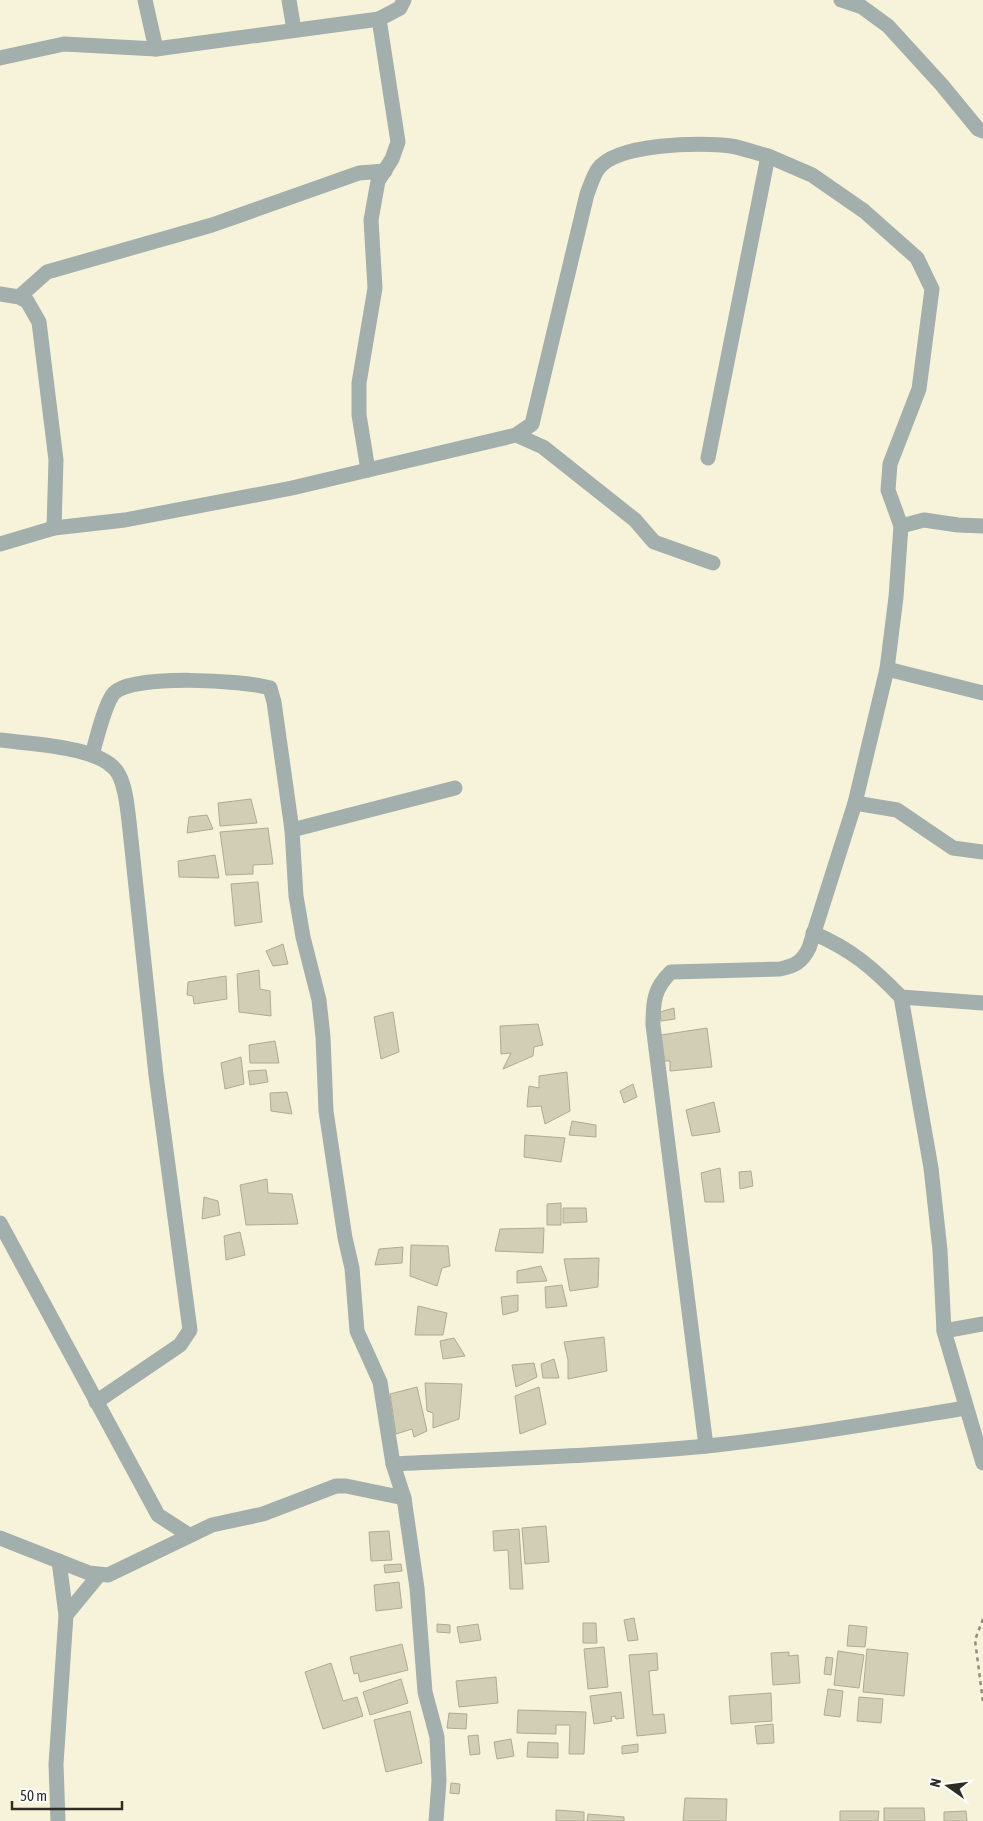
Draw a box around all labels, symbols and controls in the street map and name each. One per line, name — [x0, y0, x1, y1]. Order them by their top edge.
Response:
north arrow — [923, 1761, 973, 1811]
text: N — [927, 1777, 944, 1789]
scale bar — [12, 1778, 122, 1810]
text: 50 m — [20, 1787, 47, 1804]

